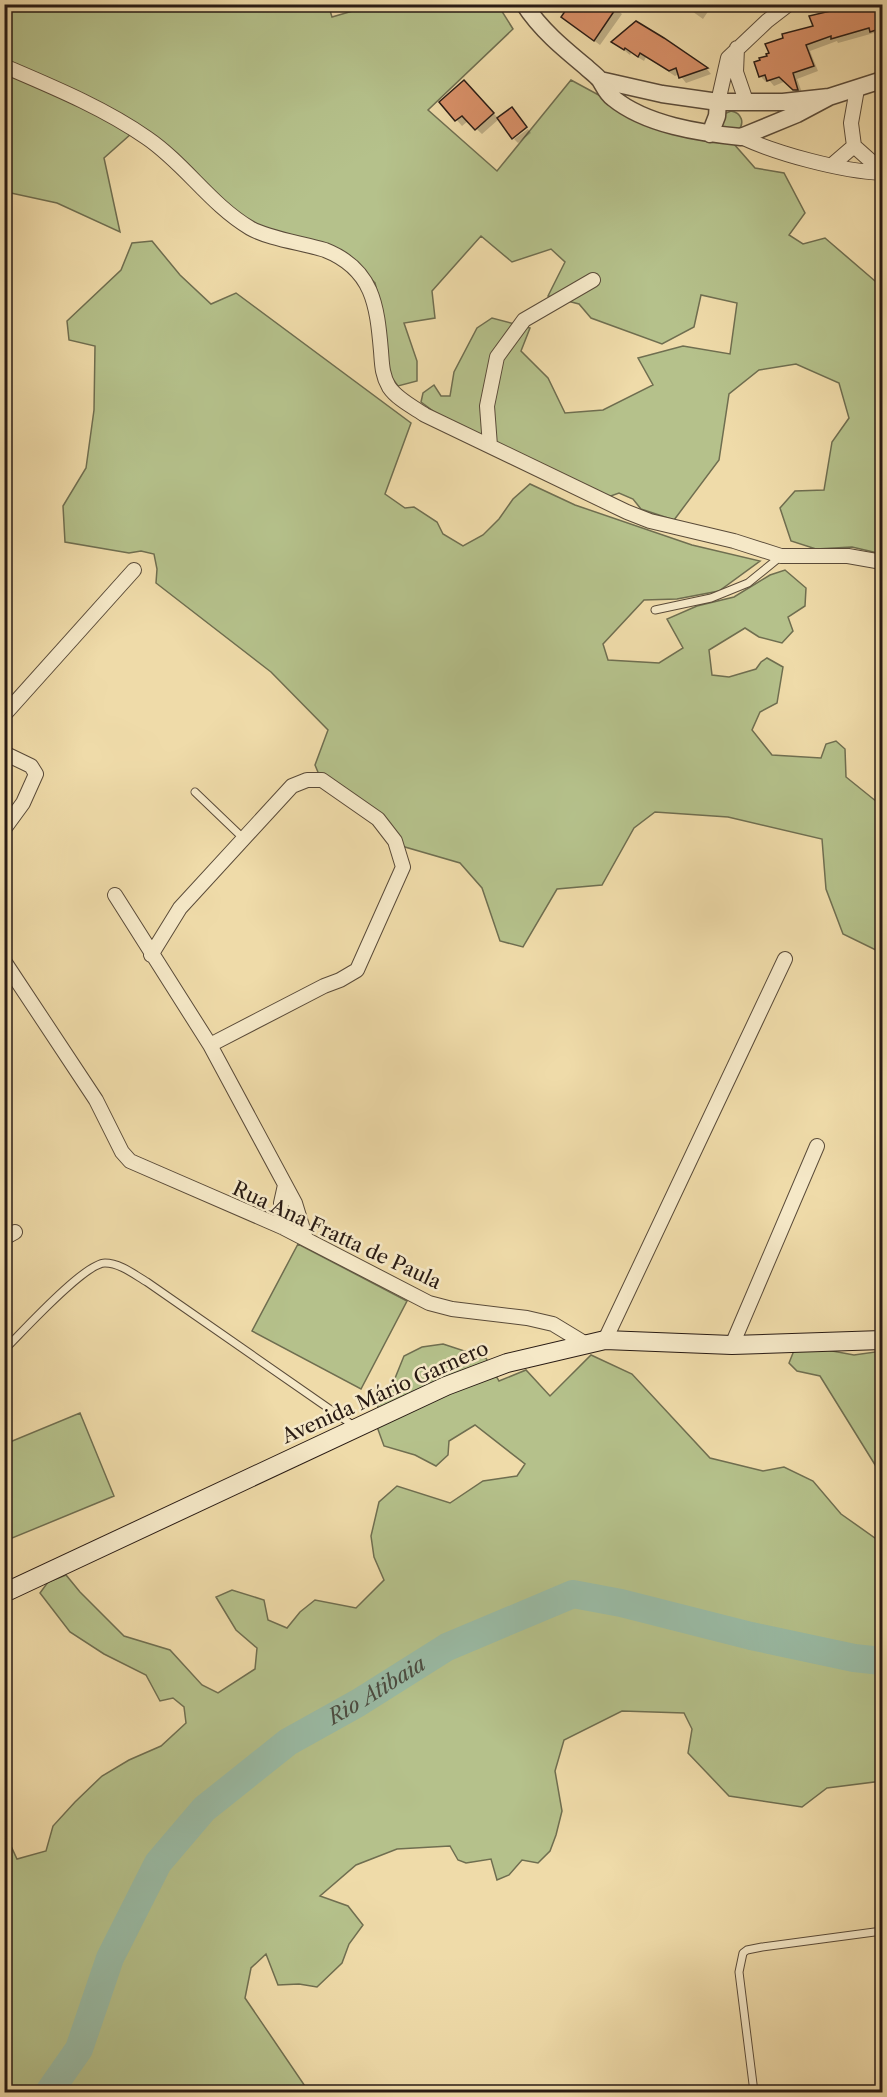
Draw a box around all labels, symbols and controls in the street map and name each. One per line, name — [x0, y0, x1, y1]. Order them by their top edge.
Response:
street label: Rua Ana Fratta de Paula — [229, 1176, 445, 1294]
street label: Avenida Mário Garnero — [277, 1336, 492, 1449]
water label: Rio Atibaia — [322, 1651, 430, 1730]

